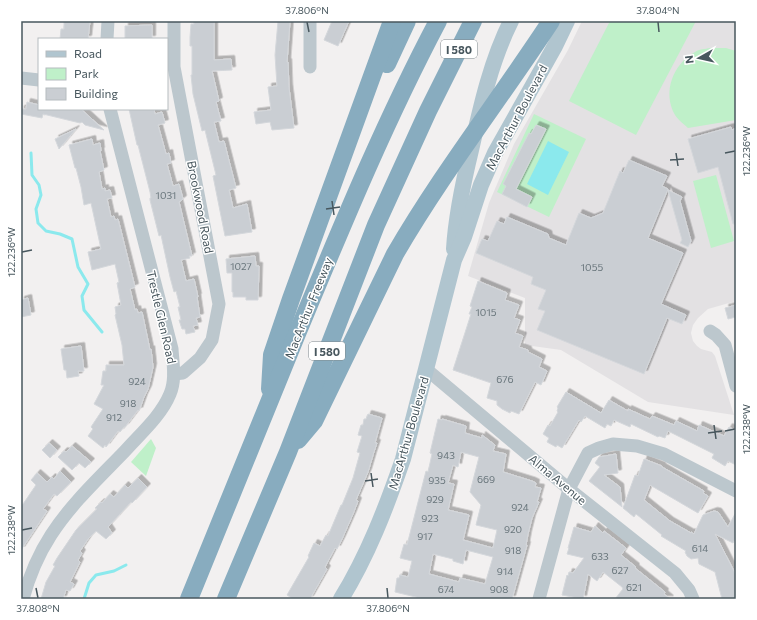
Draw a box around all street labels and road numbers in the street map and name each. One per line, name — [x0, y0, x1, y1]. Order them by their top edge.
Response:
road number: I 580 — [441, 40, 477, 58]
street label: MacArthur Boulevard — [482, 62, 550, 172]
street label: Brookwood Road — [185, 159, 217, 255]
street label: MacArthur Freeway — [281, 255, 335, 361]
street label: Trestle Glen Road — [144, 269, 180, 365]
road number: I 580 — [309, 342, 345, 360]
street label: MacArthur Boulevard — [385, 375, 431, 491]
street label: Alma Avenue — [527, 451, 589, 507]

